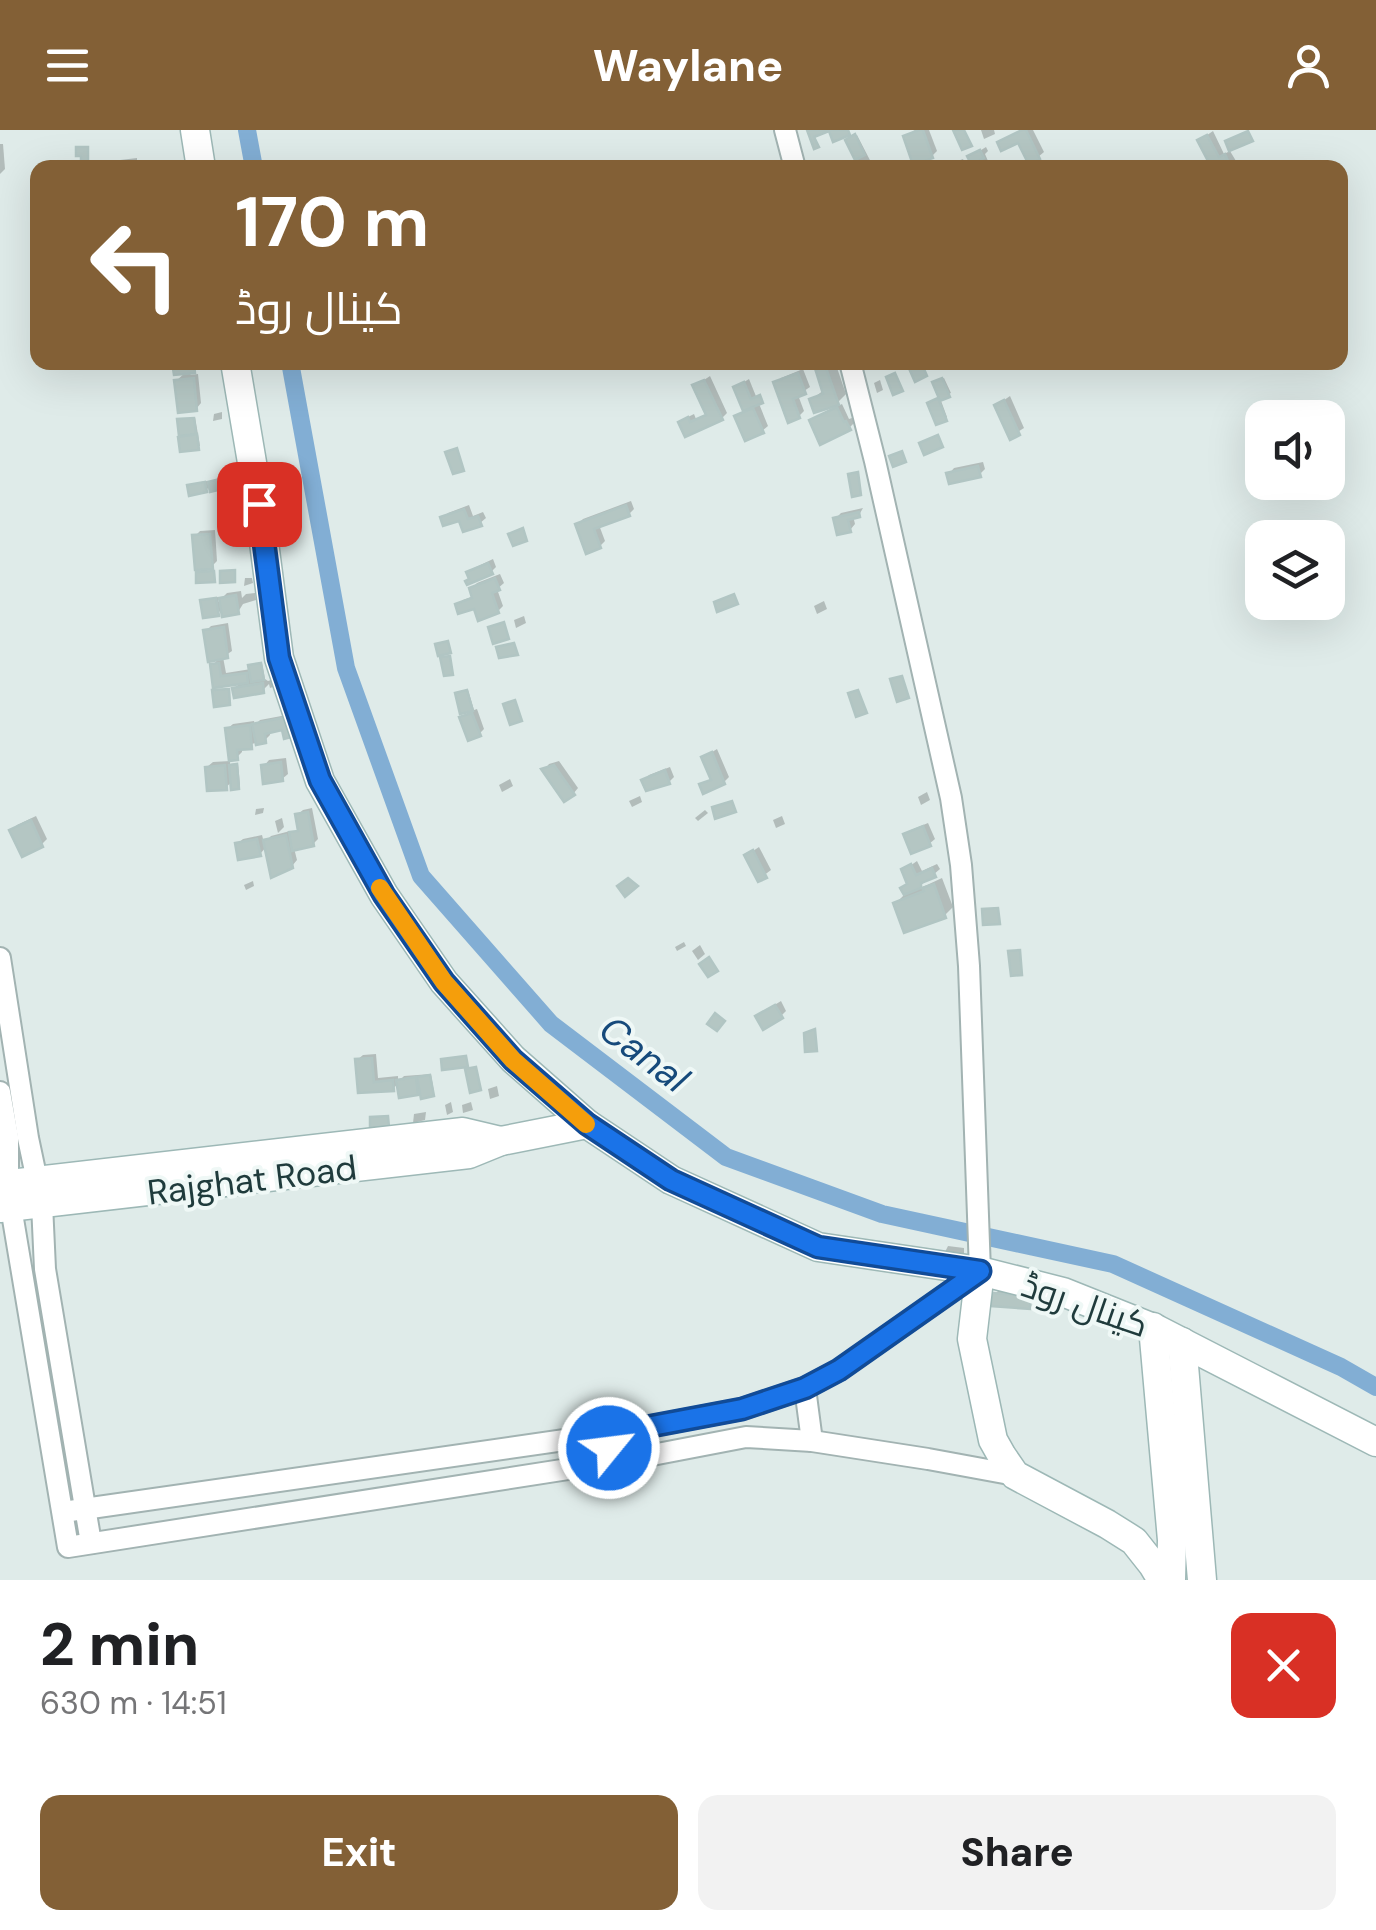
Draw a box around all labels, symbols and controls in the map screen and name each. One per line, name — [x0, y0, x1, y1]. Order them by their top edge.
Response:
text: Waylane — [593, 36, 783, 95]
icon: menu — [40, 38, 95, 93]
icon: person — [1281, 38, 1336, 93]
text: 170 m — [235, 177, 429, 268]
icon: left — [70, 200, 200, 330]
text: کینال روڈ — [235, 279, 403, 338]
map controls — [1245, 400, 1345, 620]
button: sound — [1245, 400, 1345, 500]
pin — [217, 462, 302, 547]
icon: arrive — [232, 477, 287, 532]
button: layers — [1245, 520, 1345, 620]
water label: Canal — [589, 1004, 699, 1104]
street label: Rajghat Road — [145, 1144, 359, 1216]
street label: کینال روڈ — [1016, 1262, 1154, 1348]
position arrow — [557, 1396, 661, 1500]
text: 2 min — [40, 1605, 199, 1684]
button: close — [1231, 1613, 1336, 1718]
text: 630 m · 14:51 — [40, 1682, 227, 1724]
button: Exit — [40, 1795, 678, 1910]
button: Share — [698, 1795, 1336, 1910]

